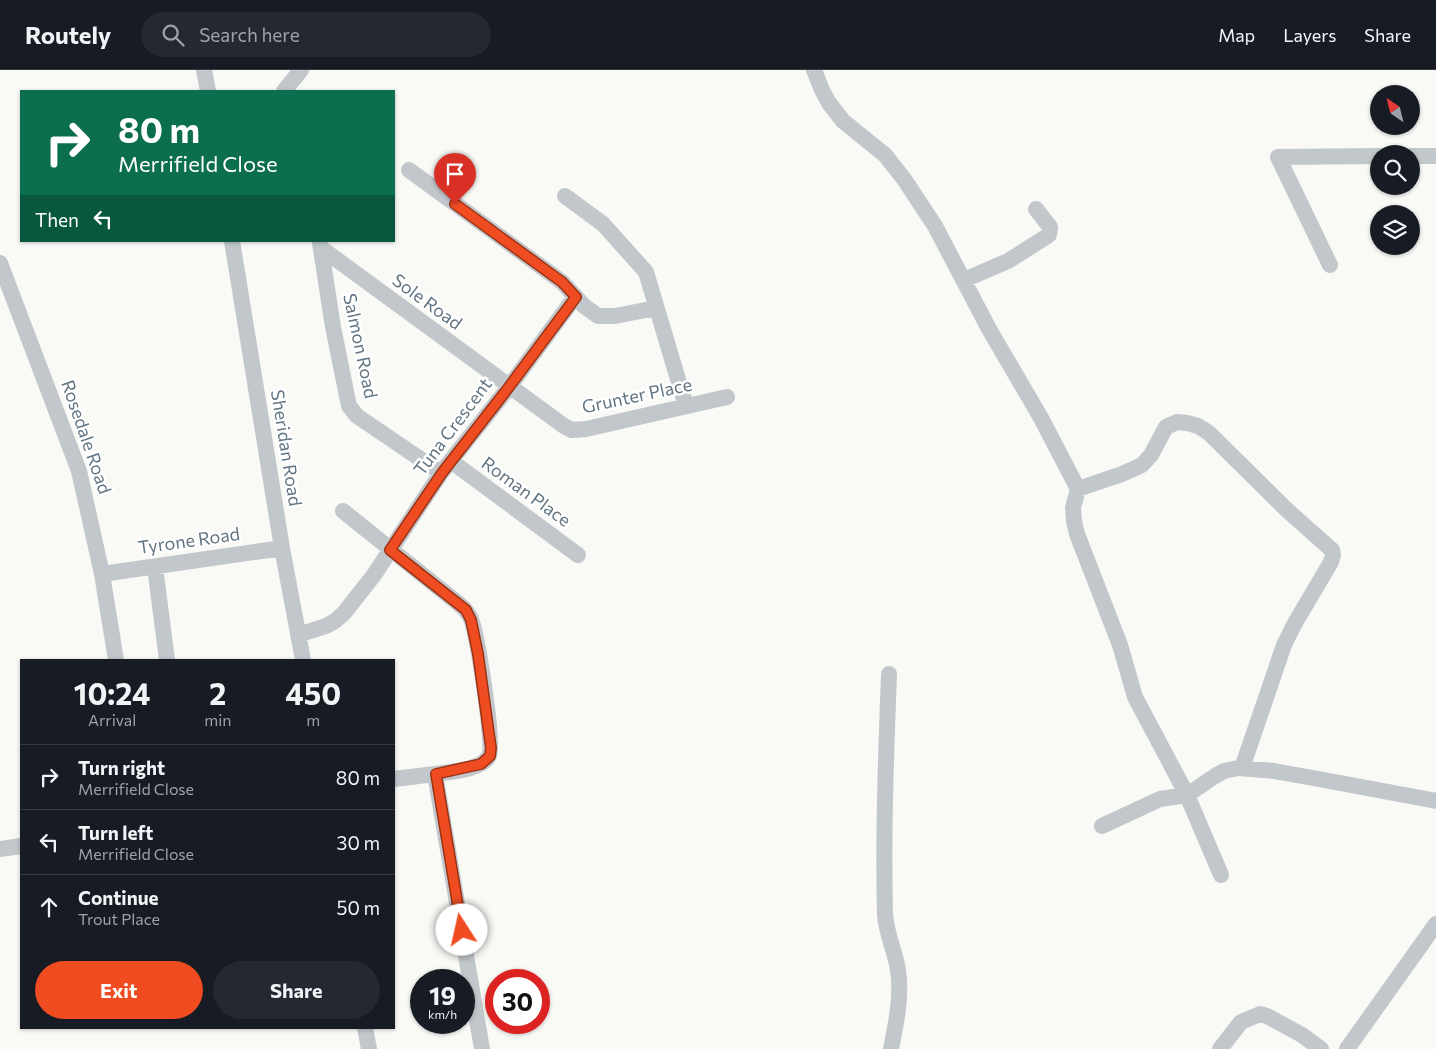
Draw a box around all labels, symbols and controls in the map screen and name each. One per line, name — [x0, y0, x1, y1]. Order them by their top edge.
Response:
search box — [141, 12, 491, 57]
text: Routely — [25, 20, 111, 49]
icon: search — [159, 21, 187, 49]
text: Search here — [199, 23, 300, 46]
text: Map — [1218, 24, 1255, 46]
text: Layers — [1283, 24, 1336, 46]
text: Share — [1364, 24, 1411, 46]
north arrow — [1370, 85, 1420, 135]
map controls — [1370, 85, 1420, 255]
text: 80 m — [118, 107, 200, 150]
icon: right — [35, 110, 100, 175]
button: search — [1370, 145, 1420, 195]
text: Merrifield Close — [118, 150, 278, 177]
pin — [434, 153, 476, 204]
icon: arrive — [441, 160, 469, 188]
icon: left — [89, 205, 117, 233]
button: layers — [1370, 205, 1420, 255]
text: Then — [35, 208, 79, 231]
street label: Sole Road — [388, 269, 467, 334]
street label: Salmon Road — [339, 291, 383, 400]
street label: Tuna Crescent — [408, 373, 496, 479]
street label: Grunter Place — [580, 373, 694, 417]
street label: Rosedale Road — [57, 377, 117, 497]
street label: Sheridan Road — [267, 388, 307, 508]
street label: Roman Place — [478, 451, 575, 531]
street label: Tyrone Road — [137, 522, 241, 558]
text: 10:24 — [74, 674, 150, 711]
text: 2 — [209, 674, 226, 711]
text: 450 — [285, 674, 341, 711]
text: Arrival — [88, 710, 136, 729]
text: min — [204, 710, 231, 729]
text: m — [306, 710, 320, 729]
text: Turn right — [78, 756, 165, 779]
icon: right — [35, 763, 63, 791]
text: 80 m — [336, 766, 380, 789]
text: Merrifield Close — [78, 779, 194, 798]
text: Turn left — [78, 821, 153, 844]
icon: left — [35, 828, 63, 856]
text: 30 m — [337, 831, 380, 854]
text: Merrifield Close — [78, 844, 194, 863]
text: Continue — [78, 886, 158, 909]
icon: ahead — [35, 893, 63, 921]
text: 50 m — [336, 896, 380, 919]
position arrow — [435, 903, 487, 955]
text: Trout Place — [78, 909, 160, 928]
button: Exit — [35, 961, 203, 1019]
button: Share — [213, 961, 380, 1019]
speed limit sign: 30 — [485, 969, 550, 1034]
text: 19 — [429, 980, 456, 1010]
text: km/h — [428, 1007, 457, 1021]

